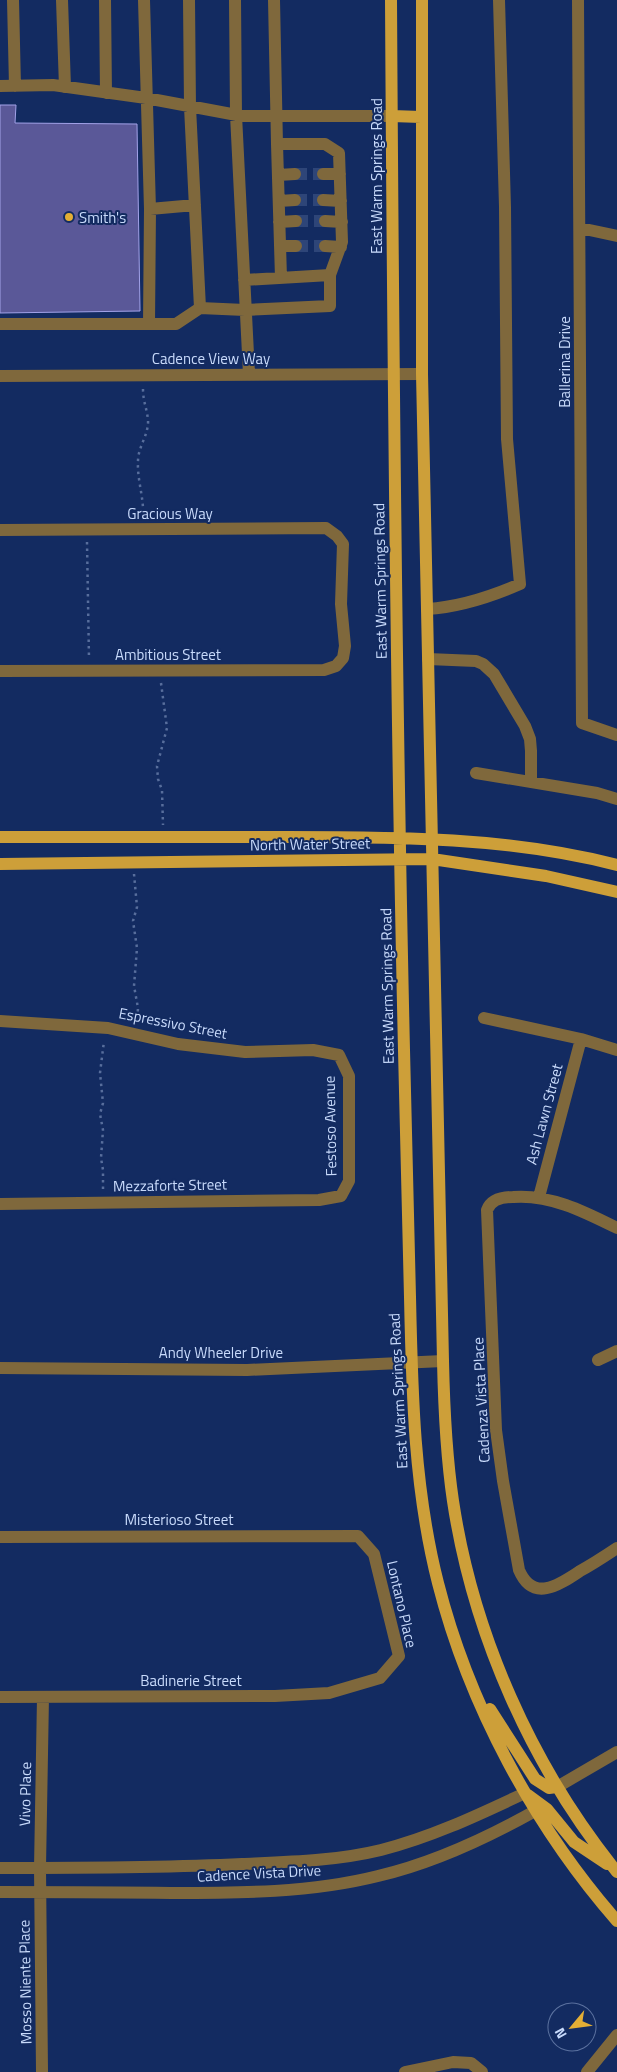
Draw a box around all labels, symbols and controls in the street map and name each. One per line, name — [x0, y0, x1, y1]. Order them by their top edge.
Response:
street label: East Warm Springs Road — [365, 98, 388, 254]
place label: Smith's — [79, 206, 126, 229]
marker: Smith's — [63, 211, 75, 223]
street label: Ballerina Drive — [553, 316, 576, 408]
street label: Cadence View Way — [152, 347, 270, 370]
street label: Gracious Way — [127, 502, 213, 525]
street label: East Warm Springs Road — [367, 503, 393, 659]
street label: Ambitious Street — [115, 643, 222, 666]
street label: North Water Street — [250, 831, 371, 857]
street label: East Warm Springs Road — [374, 908, 400, 1064]
street label: Espressivo Street — [117, 1001, 230, 1045]
street label: Ash Lawn Street — [520, 1060, 569, 1167]
street label: Festoso Avenue — [318, 1076, 342, 1176]
street label: Mezzaforte Street — [113, 1172, 228, 1197]
street label: East Warm Springs Road — [382, 1313, 414, 1469]
street label: Cadenza Vista Place — [466, 1337, 496, 1463]
street label: Andy Wheeler Drive — [159, 1341, 283, 1364]
street label: Misterioso Street — [125, 1508, 234, 1531]
street label: Lontano Place — [381, 1558, 423, 1650]
street label: Badinerie Street — [140, 1669, 243, 1692]
street label: Vivo Place — [13, 1762, 37, 1826]
street label: Cadence Vista Drive — [196, 1858, 322, 1888]
street label: Mosso Niente Place — [12, 1919, 38, 2045]
north arrow — [547, 2002, 597, 2052]
text: N — [549, 2024, 572, 2043]

